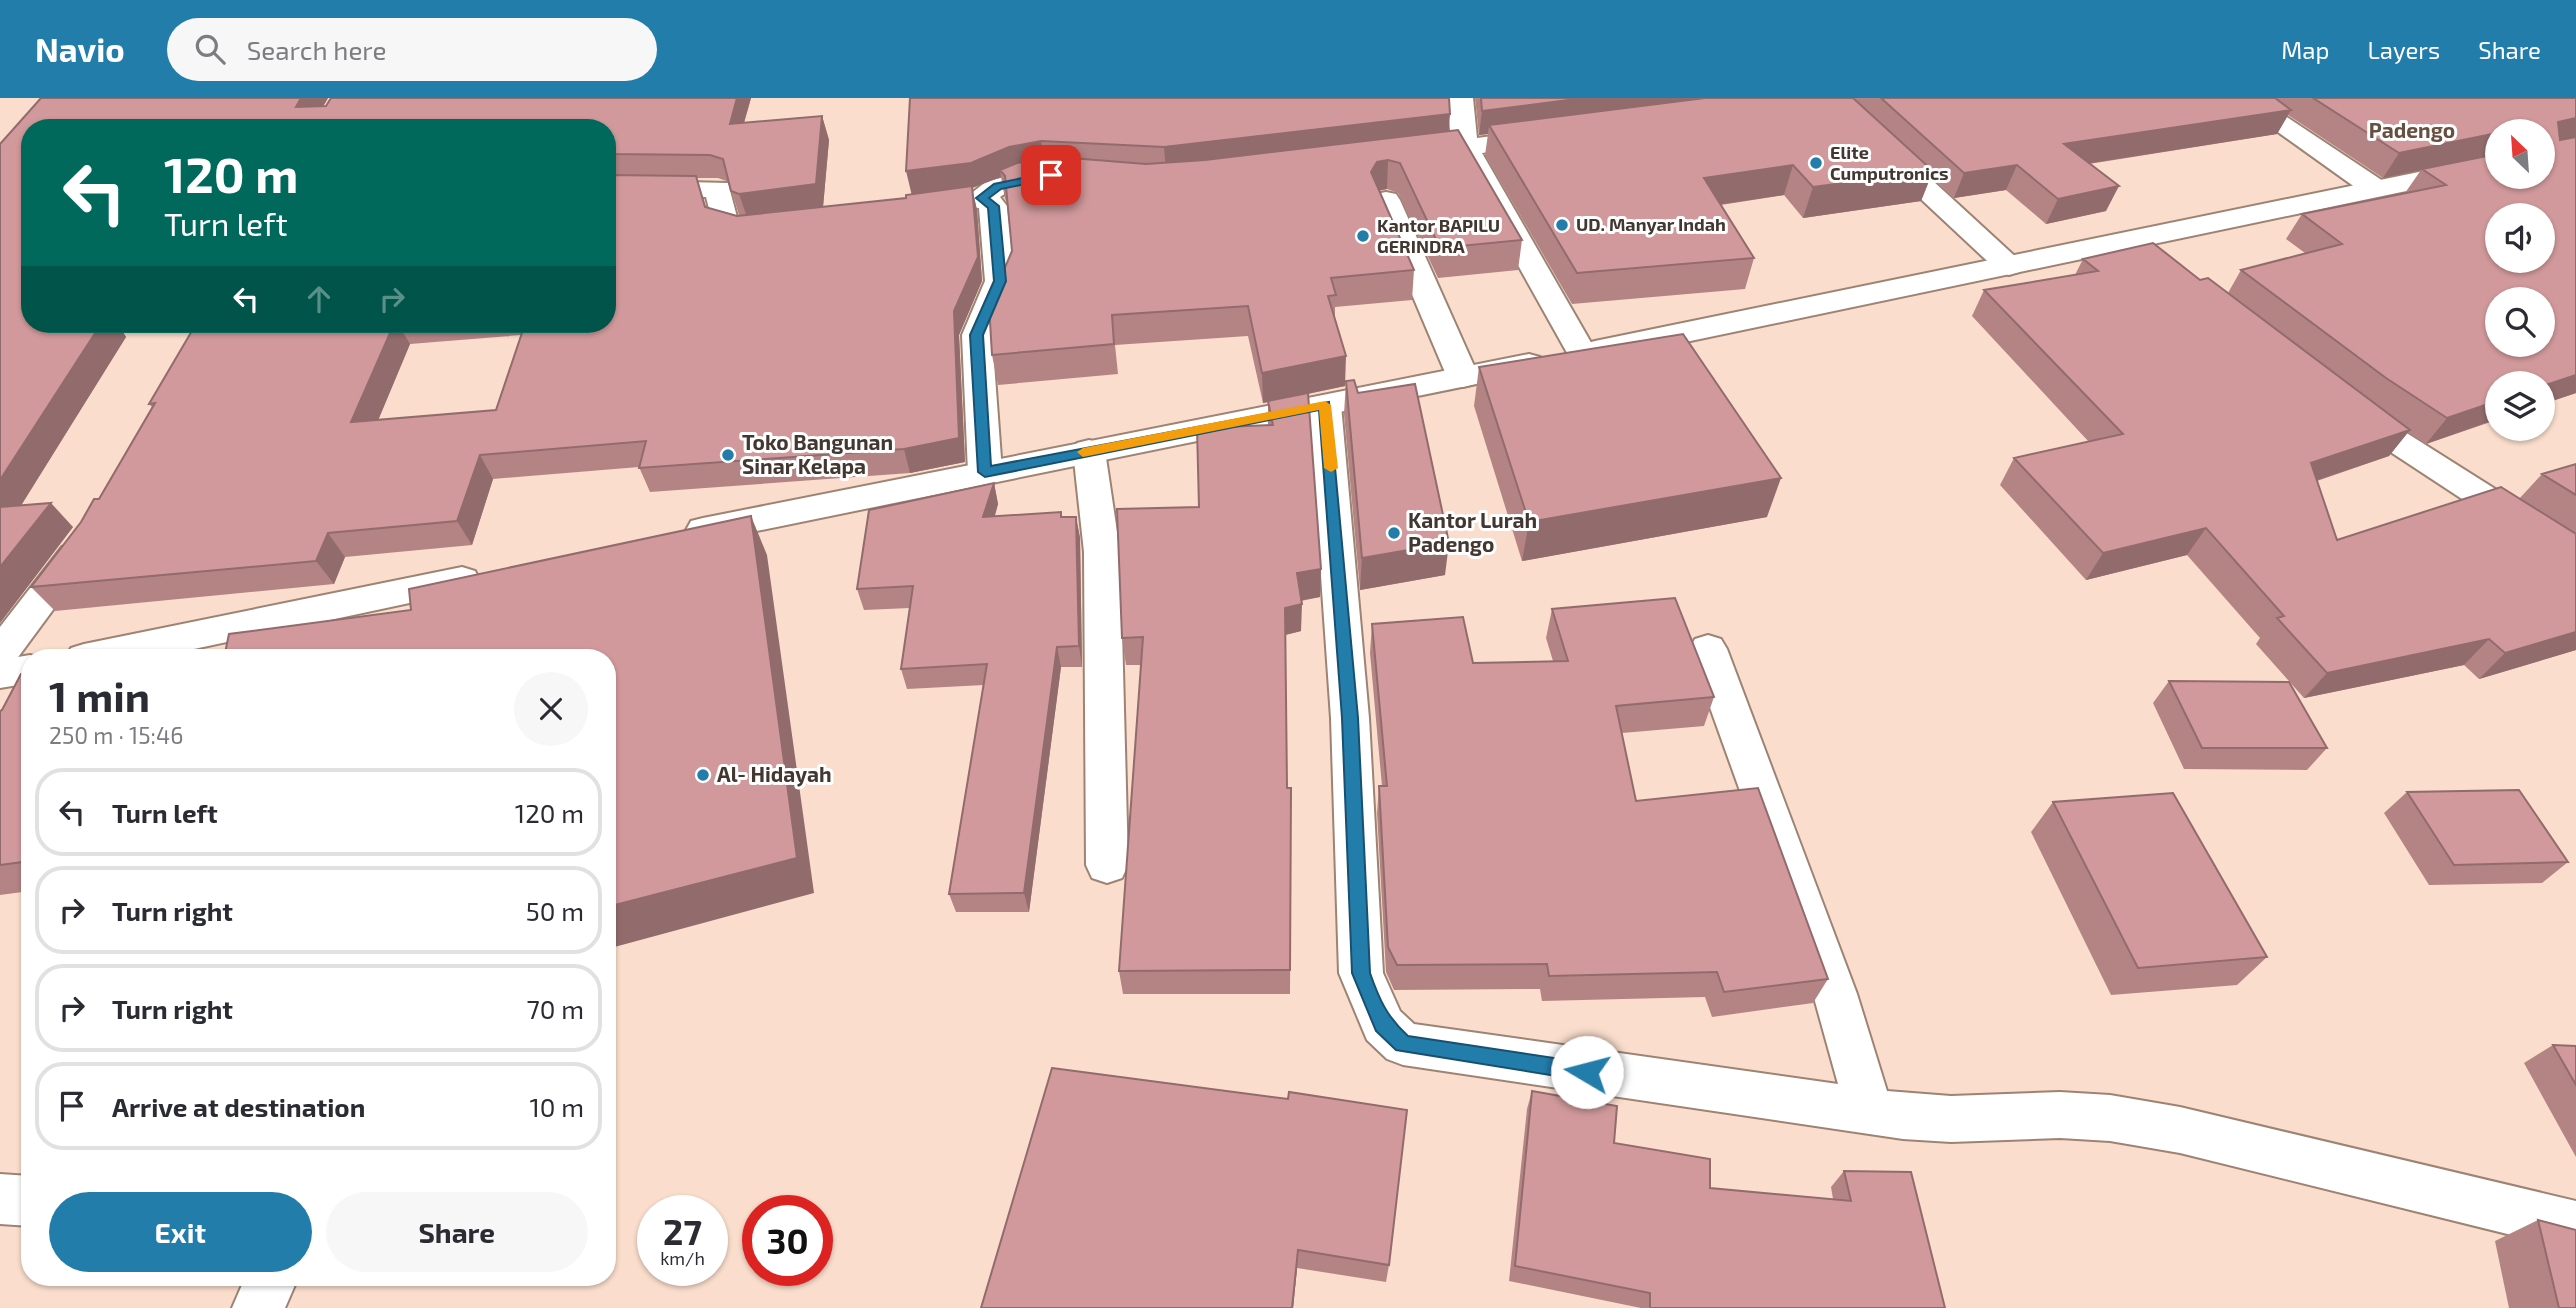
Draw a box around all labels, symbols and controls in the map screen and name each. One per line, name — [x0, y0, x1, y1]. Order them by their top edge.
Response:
search box — [167, 18, 657, 81]
text: Navio — [35, 29, 125, 69]
icon: search — [191, 30, 229, 68]
text: Search here — [247, 34, 386, 65]
text: Map — [2281, 35, 2329, 64]
text: Layers — [2367, 35, 2440, 64]
text: Share — [2478, 35, 2541, 64]
district label: Padengo — [2369, 117, 2455, 142]
north arrow — [2485, 119, 2555, 189]
map controls — [2485, 119, 2555, 441]
place label: Elite Cumputronics — [1830, 141, 1949, 184]
text: 120 m — [164, 144, 298, 203]
pin — [1021, 145, 1081, 205]
icon: left — [49, 147, 140, 238]
marker: Elite Cumputronics — [1808, 155, 1824, 171]
icon: arrive — [1032, 156, 1070, 194]
button: sound — [2485, 203, 2555, 273]
text: Turn left — [164, 204, 288, 242]
place label: UD. Manyar Indah — [1576, 213, 1726, 235]
place label: Kantor BAPILU GERINDRA — [1377, 214, 1500, 257]
marker: UD. Manyar Indah — [1554, 217, 1570, 233]
marker: Kantor BAPILU GERINDRA — [1355, 228, 1371, 244]
icon: left — [227, 280, 265, 318]
icon: ahead — [300, 280, 338, 318]
icon: right — [373, 280, 411, 318]
button: search — [2485, 287, 2555, 357]
button: layers — [2485, 371, 2555, 441]
place label: Toko Bangunan Sinar Kelapa — [742, 429, 893, 478]
marker: Toko Bangunan Sinar Kelapa — [720, 447, 736, 463]
place label: Kantor Lurah Padengo — [1408, 507, 1537, 556]
marker: Kantor Lurah Padengo — [1386, 525, 1402, 541]
text: 1 min — [49, 670, 150, 720]
button: close — [514, 672, 588, 746]
text: 250 m · 15:46 — [49, 721, 183, 749]
place label: Al- Hidayah — [717, 761, 832, 787]
marker: Al- Hidayah — [695, 767, 711, 783]
icon: left — [53, 793, 91, 831]
text: Turn left — [112, 797, 218, 828]
text: 120 m — [515, 797, 584, 828]
icon: right — [53, 891, 91, 929]
text: Turn right — [112, 895, 233, 926]
text: 50 m — [526, 895, 584, 926]
icon: right — [53, 989, 91, 1027]
text: Turn right — [112, 993, 233, 1024]
text: 70 m — [526, 993, 584, 1024]
position arrow — [1550, 1035, 1624, 1109]
icon: arrive — [53, 1087, 91, 1125]
text: Arrive at destination — [112, 1091, 365, 1122]
text: 10 m — [529, 1091, 584, 1122]
button: Exit — [49, 1192, 312, 1272]
button: Share — [326, 1192, 588, 1272]
speed limit sign: 30 — [742, 1195, 833, 1286]
text: 27 — [663, 1210, 702, 1252]
text: km/h — [660, 1247, 705, 1269]

